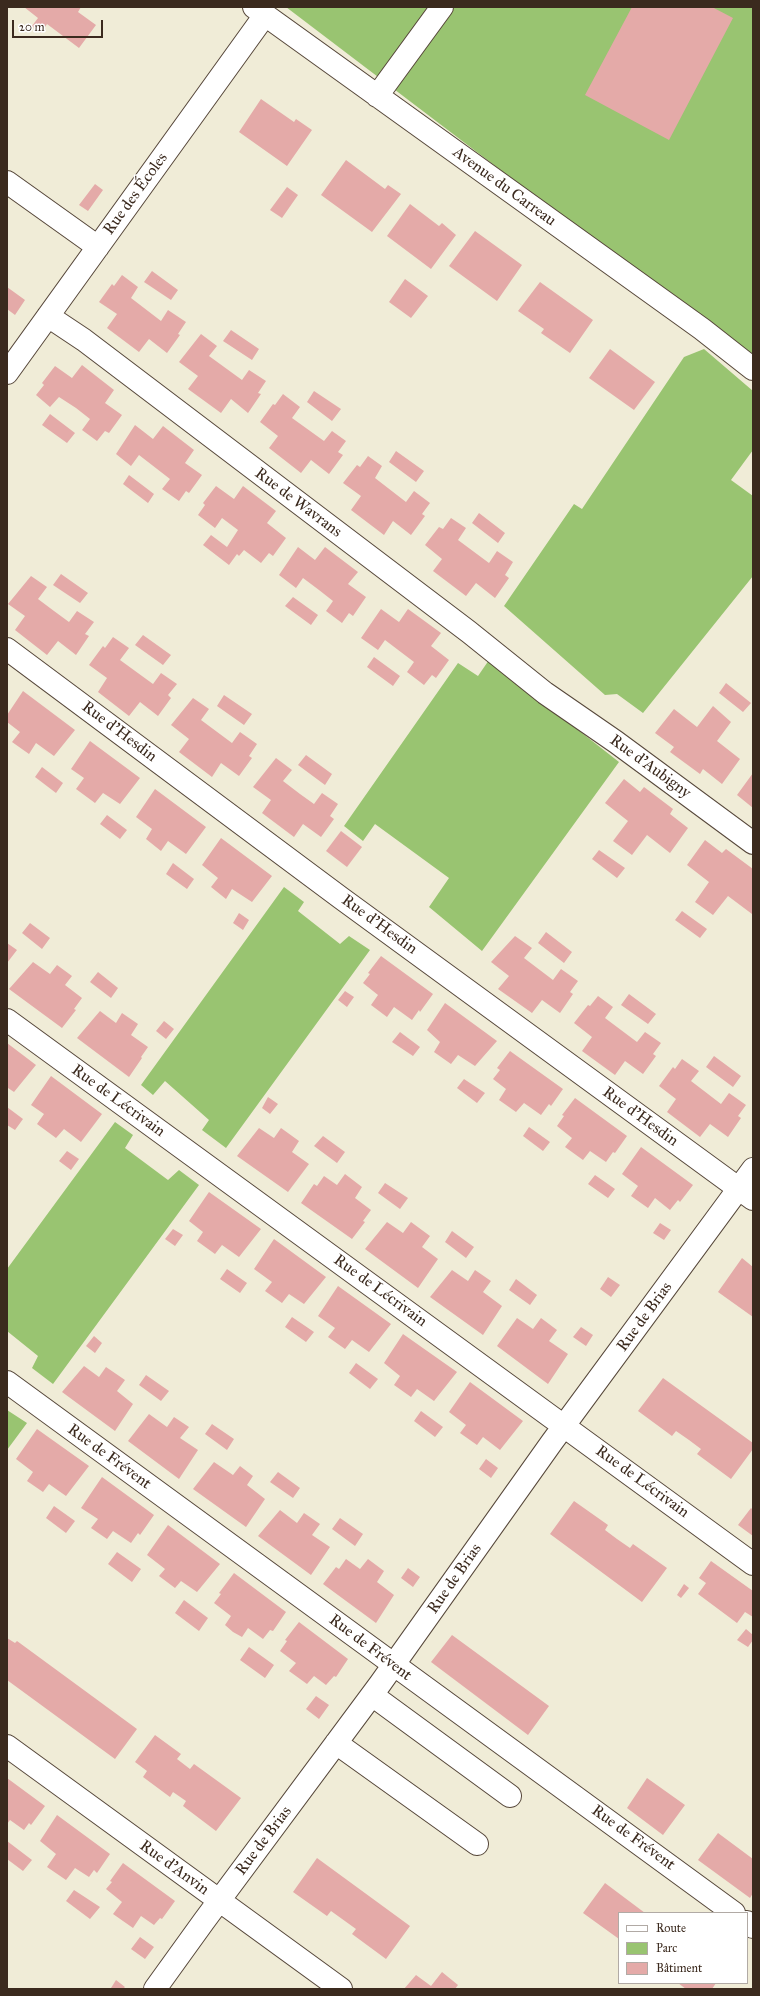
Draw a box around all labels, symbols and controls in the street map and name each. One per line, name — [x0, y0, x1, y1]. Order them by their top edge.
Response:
scale bar — [14, 12, 105, 38]
text: 20 m — [19, 20, 45, 34]
street label: Avenue du Carreau — [449, 143, 559, 231]
street label: Rue des Écoles — [100, 149, 172, 239]
street label: Rue de Wavrans — [251, 464, 345, 542]
street label: Rue d'Hesdin — [78, 698, 160, 766]
street label: Rue d'Aubigny — [606, 731, 694, 803]
street label: Rue d'Hesdin — [337, 891, 421, 959]
street label: Rue de Lécrivain — [68, 1061, 168, 1141]
street label: Rue d'Hesdin — [598, 1083, 682, 1151]
street label: Rue de Lécrivain — [330, 1251, 430, 1331]
street label: Rue de Brias — [613, 1278, 677, 1356]
street label: Rue de Frévent — [63, 1420, 155, 1494]
street label: Rue de Lécrivain — [592, 1442, 692, 1522]
street label: Rue de Brias — [424, 1540, 486, 1618]
street label: Rue de Frévent — [325, 1611, 415, 1685]
street label: Rue de Frévent — [587, 1801, 679, 1875]
street label: Rue de Brias — [232, 1803, 296, 1879]
street label: Rue d'Anvin — [136, 1836, 212, 1900]
legend — [618, 1912, 748, 1984]
text: Route — [656, 1921, 686, 1935]
text: Parc — [656, 1941, 677, 1955]
text: Bâtiment — [656, 1961, 702, 1975]

